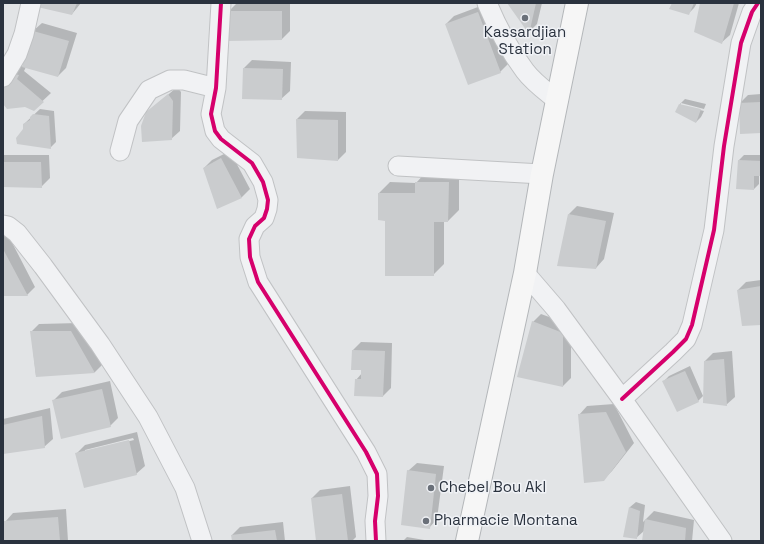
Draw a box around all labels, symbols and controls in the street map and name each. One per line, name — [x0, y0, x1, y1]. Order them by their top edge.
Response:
marker: Kassardjian Station — [520, 13, 530, 23]
place label: Kassardjian Station — [484, 24, 566, 59]
place label: Chebel Bou Akl — [439, 479, 546, 497]
marker: Chebel Bou Akl — [426, 483, 436, 493]
place label: Pharmacie Montana — [434, 512, 578, 530]
marker: Pharmacie Montana — [421, 516, 431, 526]

